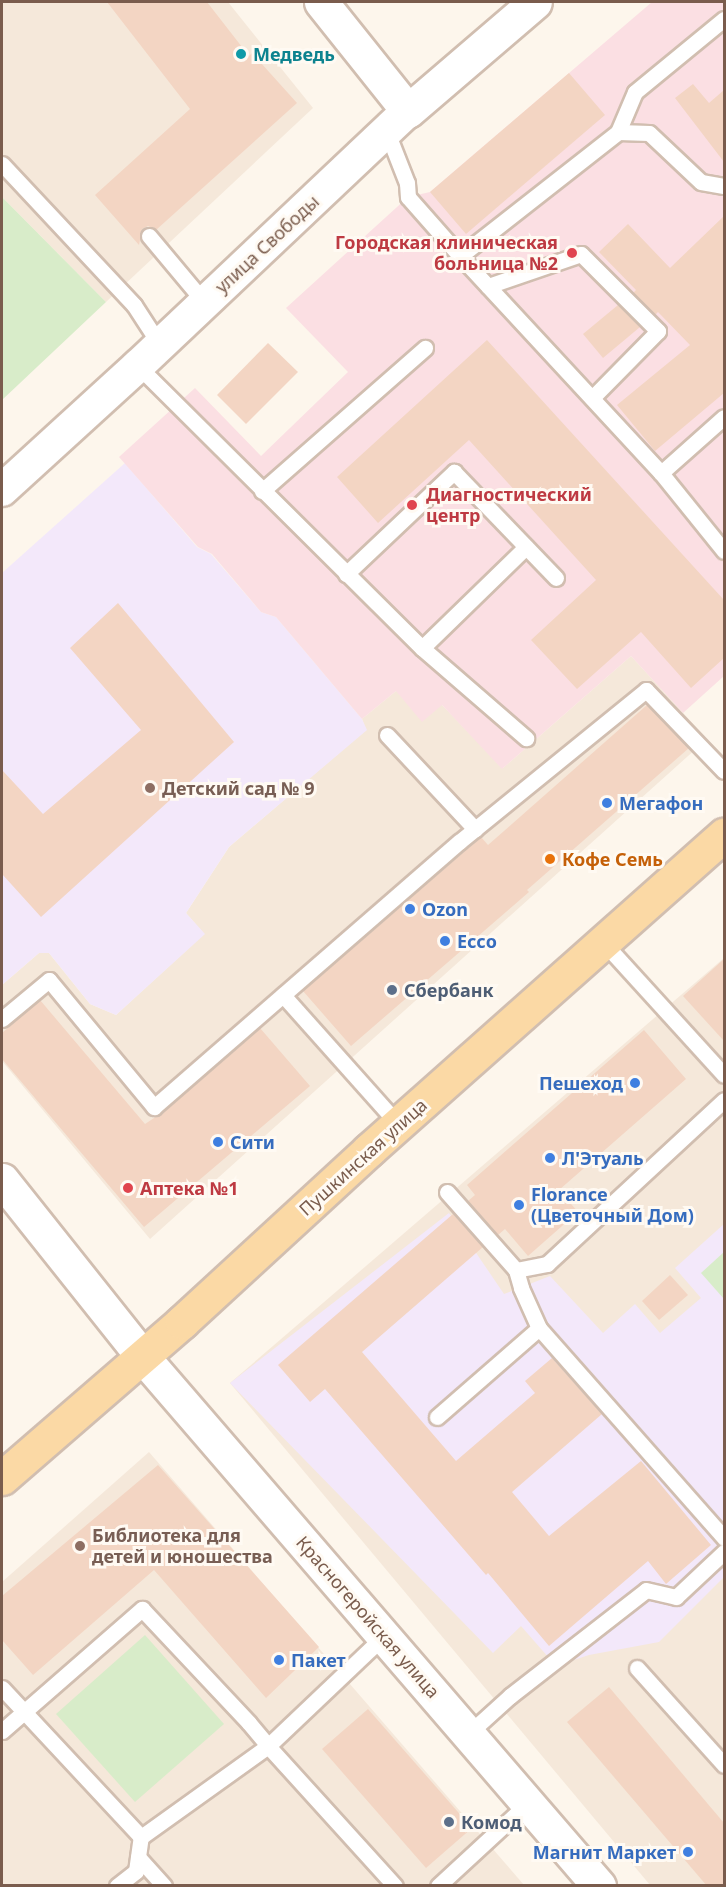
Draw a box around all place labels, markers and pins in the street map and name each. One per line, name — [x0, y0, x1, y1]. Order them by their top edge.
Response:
place label: Медведь — [253, 43, 335, 65]
marker: Медведь — [234, 47, 248, 61]
place label: Городская клиническая больница №2 — [335, 232, 558, 274]
marker: Городская клиническая больница №2 — [563, 244, 581, 262]
place label: Диагностический центр — [426, 484, 592, 526]
marker: Диагностический центр — [403, 496, 421, 514]
place label: Детский сад № 9 — [162, 777, 314, 799]
marker: Детский сад № 9 — [143, 781, 157, 795]
place label: Мегафон — [619, 792, 703, 814]
marker: Мегафон — [600, 796, 614, 810]
place label: Кофе Семь — [562, 848, 663, 870]
marker: Кофе Семь — [543, 852, 557, 866]
place label: Ozon — [422, 898, 468, 920]
marker: Ozon — [403, 902, 417, 916]
place label: Ecco — [457, 930, 497, 952]
marker: Ecco — [438, 934, 452, 948]
place label: Сбербанк — [404, 979, 494, 1001]
marker: Сбербанк — [385, 983, 399, 997]
place label: Пешеход — [539, 1072, 623, 1094]
marker: Пешеход — [628, 1076, 642, 1090]
place label: Сити — [230, 1131, 275, 1153]
marker: Сити — [211, 1135, 225, 1149]
place label: Л'Этуаль — [562, 1147, 644, 1169]
marker: Л'Этуаль — [543, 1151, 557, 1165]
place label: Аптека №1 — [140, 1177, 239, 1199]
marker: Аптека №1 — [121, 1181, 135, 1195]
place label: Florance (Цветочный Дом) — [531, 1184, 694, 1226]
marker: Florance (Цветочный Дом) — [512, 1198, 526, 1212]
place label: Библиотека для детей и юношества — [92, 1525, 273, 1568]
marker: Библиотека для детей и юношества — [73, 1539, 87, 1553]
place label: Пакет — [291, 1649, 346, 1671]
marker: Пакет — [272, 1653, 286, 1667]
place label: Комод — [461, 1811, 522, 1833]
marker: Комод — [442, 1815, 456, 1829]
place label: Магнит Маркет — [533, 1841, 676, 1863]
marker: Магнит Маркет — [681, 1845, 695, 1859]

